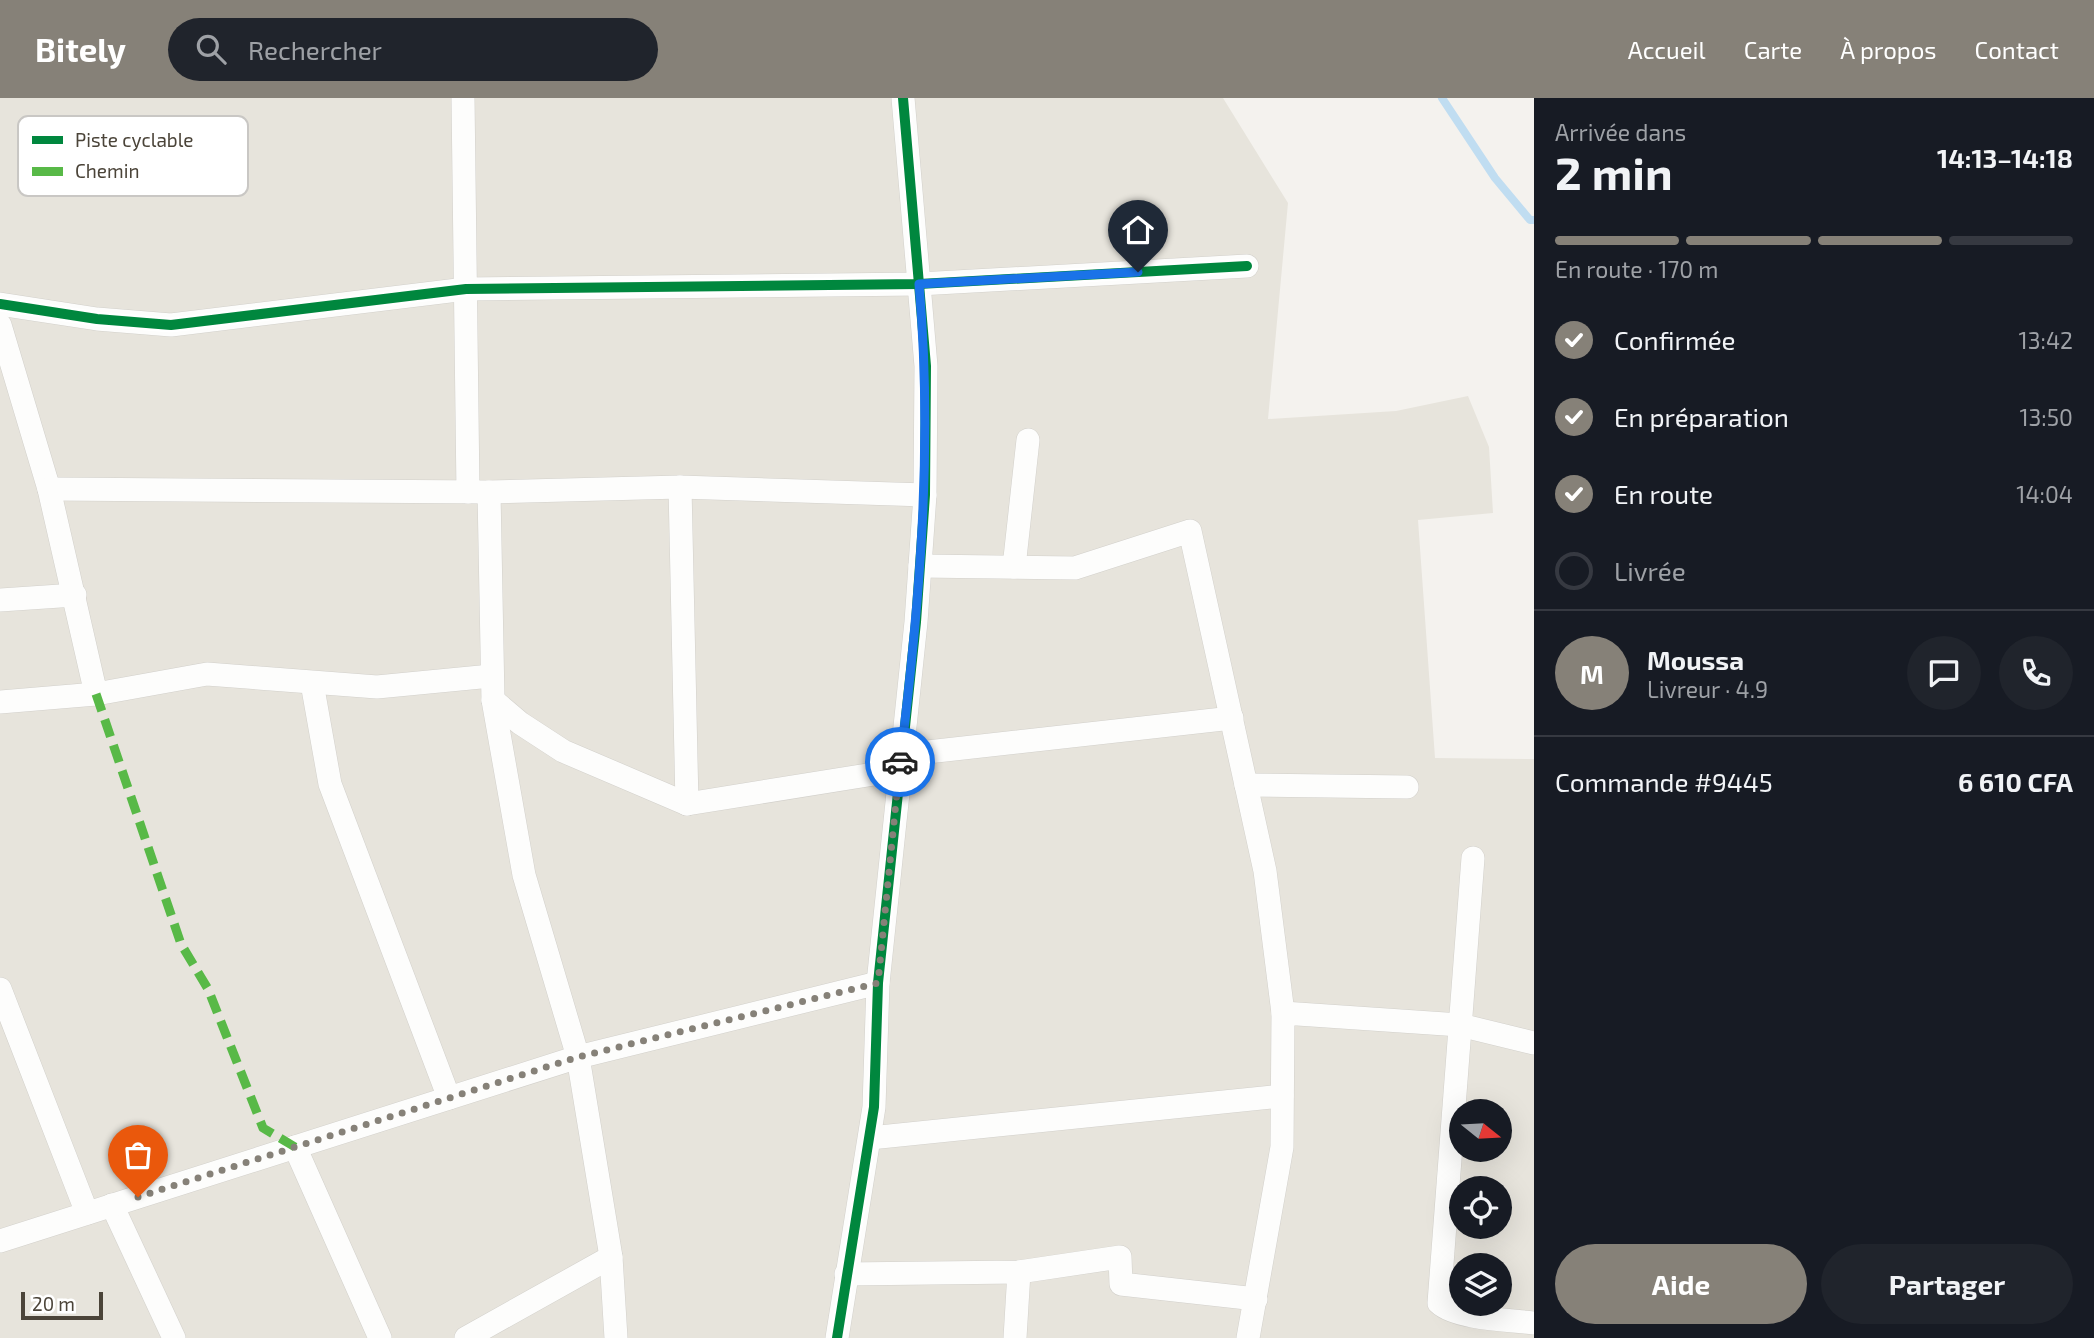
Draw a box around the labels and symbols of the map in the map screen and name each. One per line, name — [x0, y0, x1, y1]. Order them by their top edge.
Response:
legend — [18, 116, 248, 196]
text: Piste cyclable — [75, 128, 194, 151]
text: Chemin — [75, 159, 139, 182]
pin — [1108, 200, 1168, 272]
courier — [865, 727, 935, 797]
north arrow — [1449, 1099, 1512, 1162]
pin — [108, 1125, 168, 1197]
scale bar — [21, 1289, 103, 1321]

